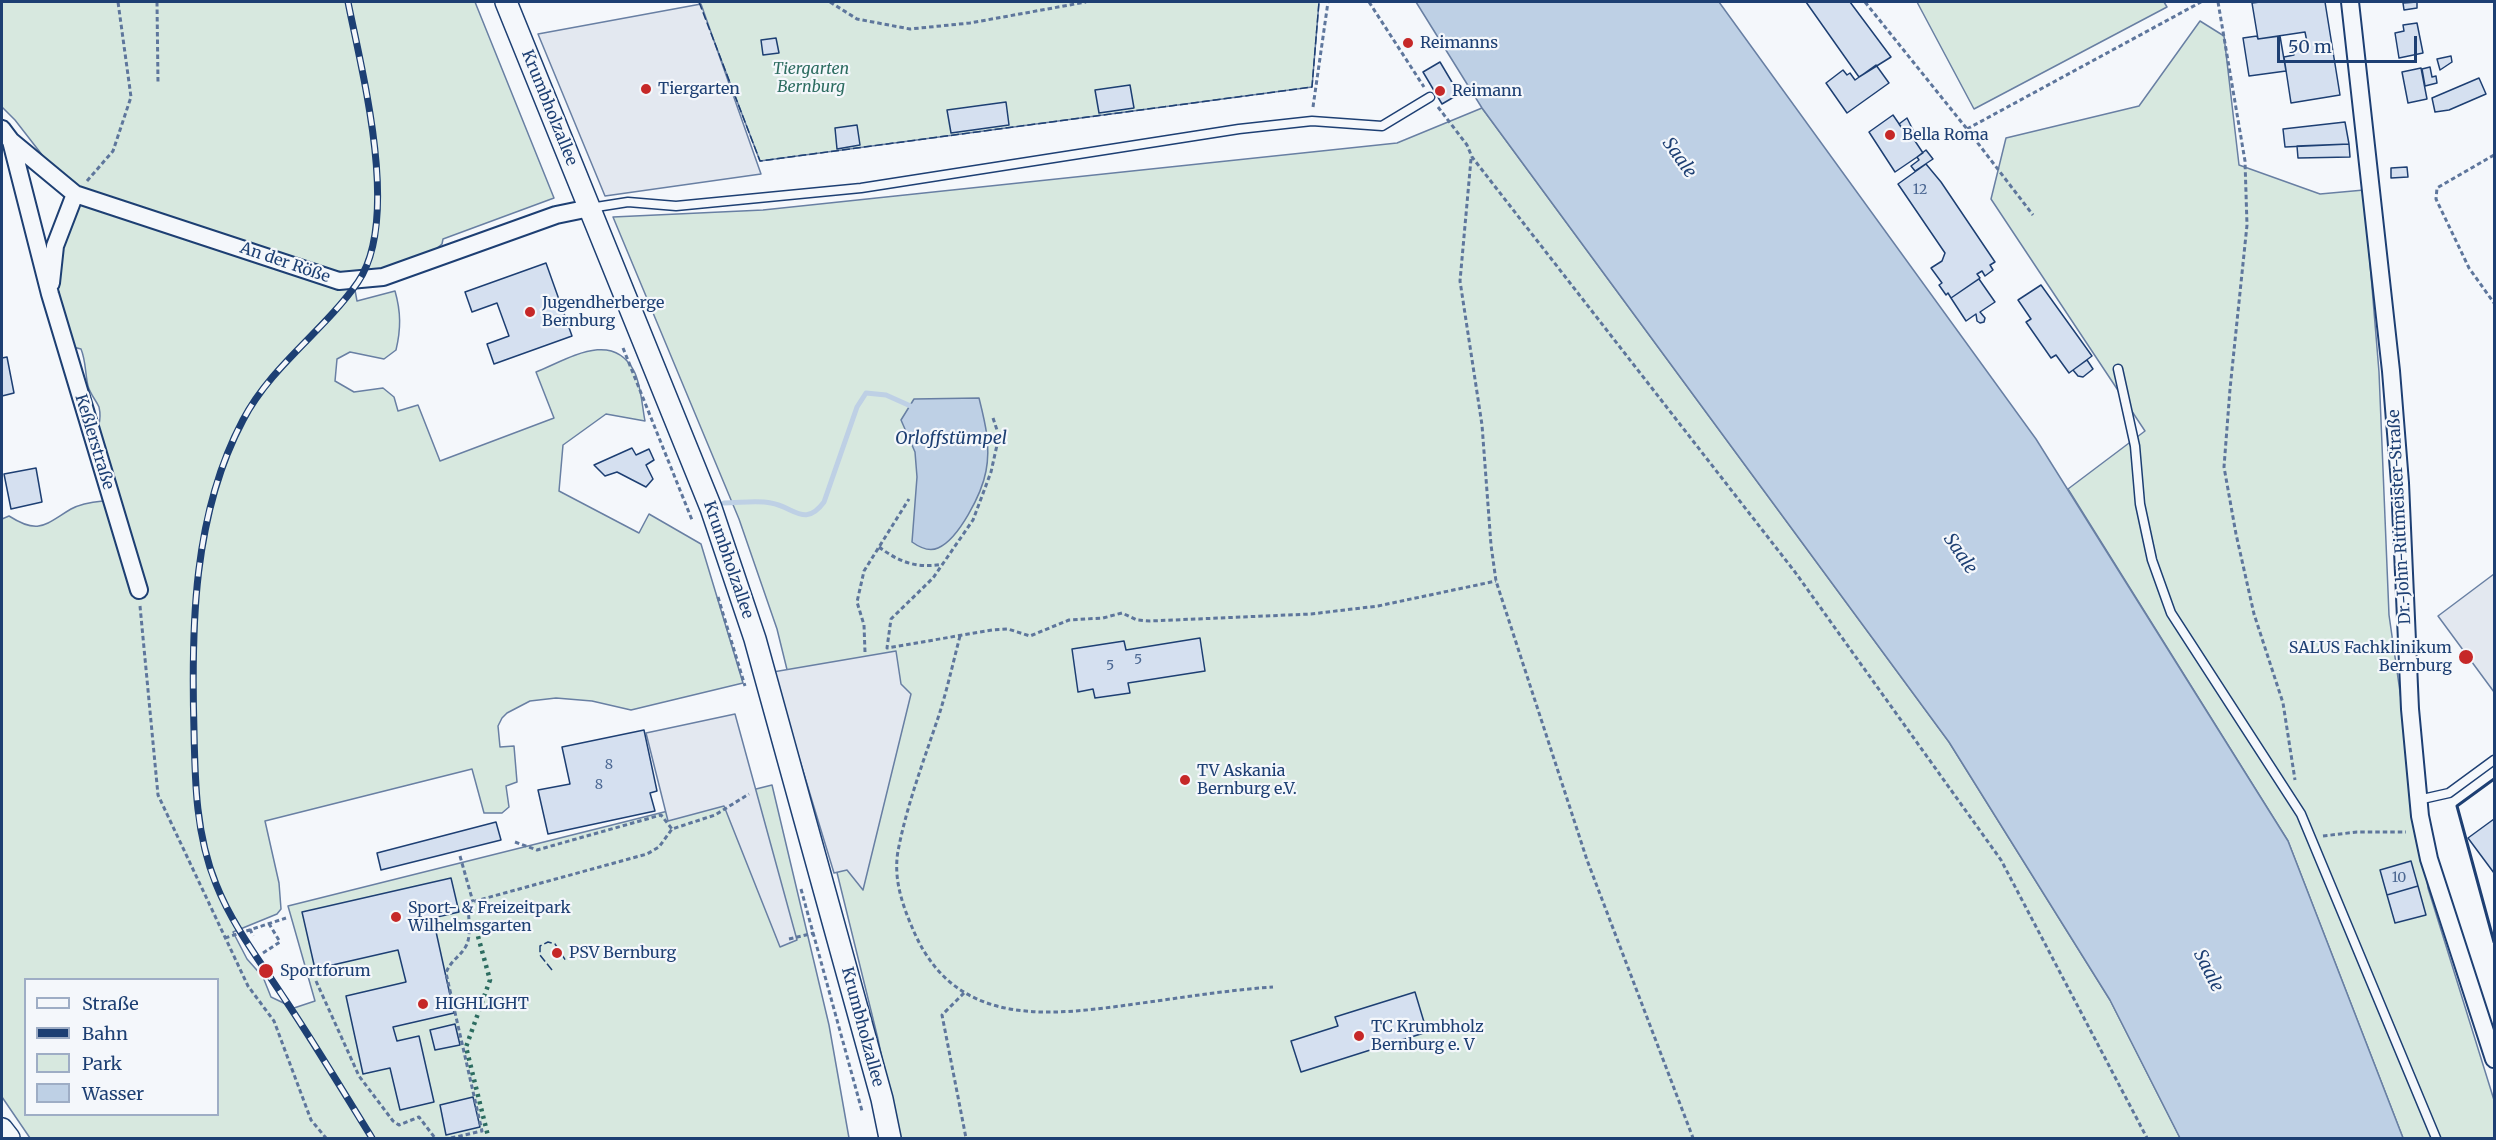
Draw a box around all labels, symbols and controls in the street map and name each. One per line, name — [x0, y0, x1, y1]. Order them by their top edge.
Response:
scale bar — [2280, 24, 2420, 62]
place label: Reimanns — [1420, 33, 1498, 53]
text: 50 m — [2288, 35, 2332, 58]
marker: Reimanns — [1401, 36, 1415, 50]
street label: Krumbholzallee — [517, 47, 581, 169]
park label: Tiergarten Bernburg — [773, 59, 849, 97]
place label: Tiergarten — [658, 79, 740, 99]
place label: Reimann — [1452, 81, 1522, 101]
marker: Tiergarten — [639, 82, 653, 96]
marker: Reimann — [1433, 84, 1447, 98]
place label: Bella Roma — [1902, 125, 1989, 145]
marker: Bella Roma — [1883, 128, 1897, 142]
water label: Saale — [1657, 134, 1701, 182]
house number: 12 — [1913, 182, 1927, 198]
street label: An der Röße — [237, 239, 333, 287]
place label: Jugendherberge Bernburg — [542, 293, 664, 331]
marker: Jugendherberge Bernburg — [523, 305, 537, 319]
street label: Keßlerstraße — [70, 392, 118, 492]
street label: Dr.-John-Rittmeister-Straße — [2385, 409, 2415, 625]
water label: Orloffstümpel — [895, 428, 1007, 450]
street label: Krumbholzallee — [699, 499, 757, 621]
water label: Saale — [1939, 530, 1981, 578]
place label: SALUS Fachklinikum Bernburg — [2289, 638, 2452, 676]
marker: SALUS Fachklinikum Bernburg — [2457, 648, 2475, 666]
house number: 5 — [1134, 652, 1142, 668]
house number: 5 — [1106, 658, 1114, 674]
house number: 8 — [605, 757, 613, 773]
place label: TV Askania Bernburg e.V. — [1197, 761, 1297, 799]
marker: TV Askania Bernburg e.V. — [1178, 773, 1192, 787]
house number: 8 — [595, 777, 603, 793]
house number: 10 — [2392, 870, 2406, 886]
place label: Sport- & Freizeitpark Wilhelmsgarten — [408, 898, 571, 936]
marker: Sport- & Freizeitpark Wilhelmsgarten — [389, 910, 403, 924]
place label: PSV Bernburg — [569, 943, 676, 963]
marker: PSV Bernburg — [550, 946, 564, 960]
water label: Saale — [2188, 946, 2228, 996]
place label: Sportforum — [280, 961, 371, 981]
marker: Sportforum — [257, 962, 275, 980]
street label: Krumbholzallee — [837, 965, 887, 1089]
legend — [24, 978, 219, 1116]
text: Straße — [82, 992, 139, 1015]
place label: HIGHLIGHT — [435, 994, 529, 1014]
marker: HIGHLIGHT — [416, 997, 430, 1011]
place label: TC Krumbholz Bernburg e. V — [1371, 1017, 1484, 1055]
text: Bahn — [82, 1022, 128, 1045]
marker: TC Krumbholz Bernburg e. V — [1352, 1029, 1366, 1043]
text: Park — [82, 1052, 122, 1075]
text: Wasser — [82, 1082, 144, 1105]

